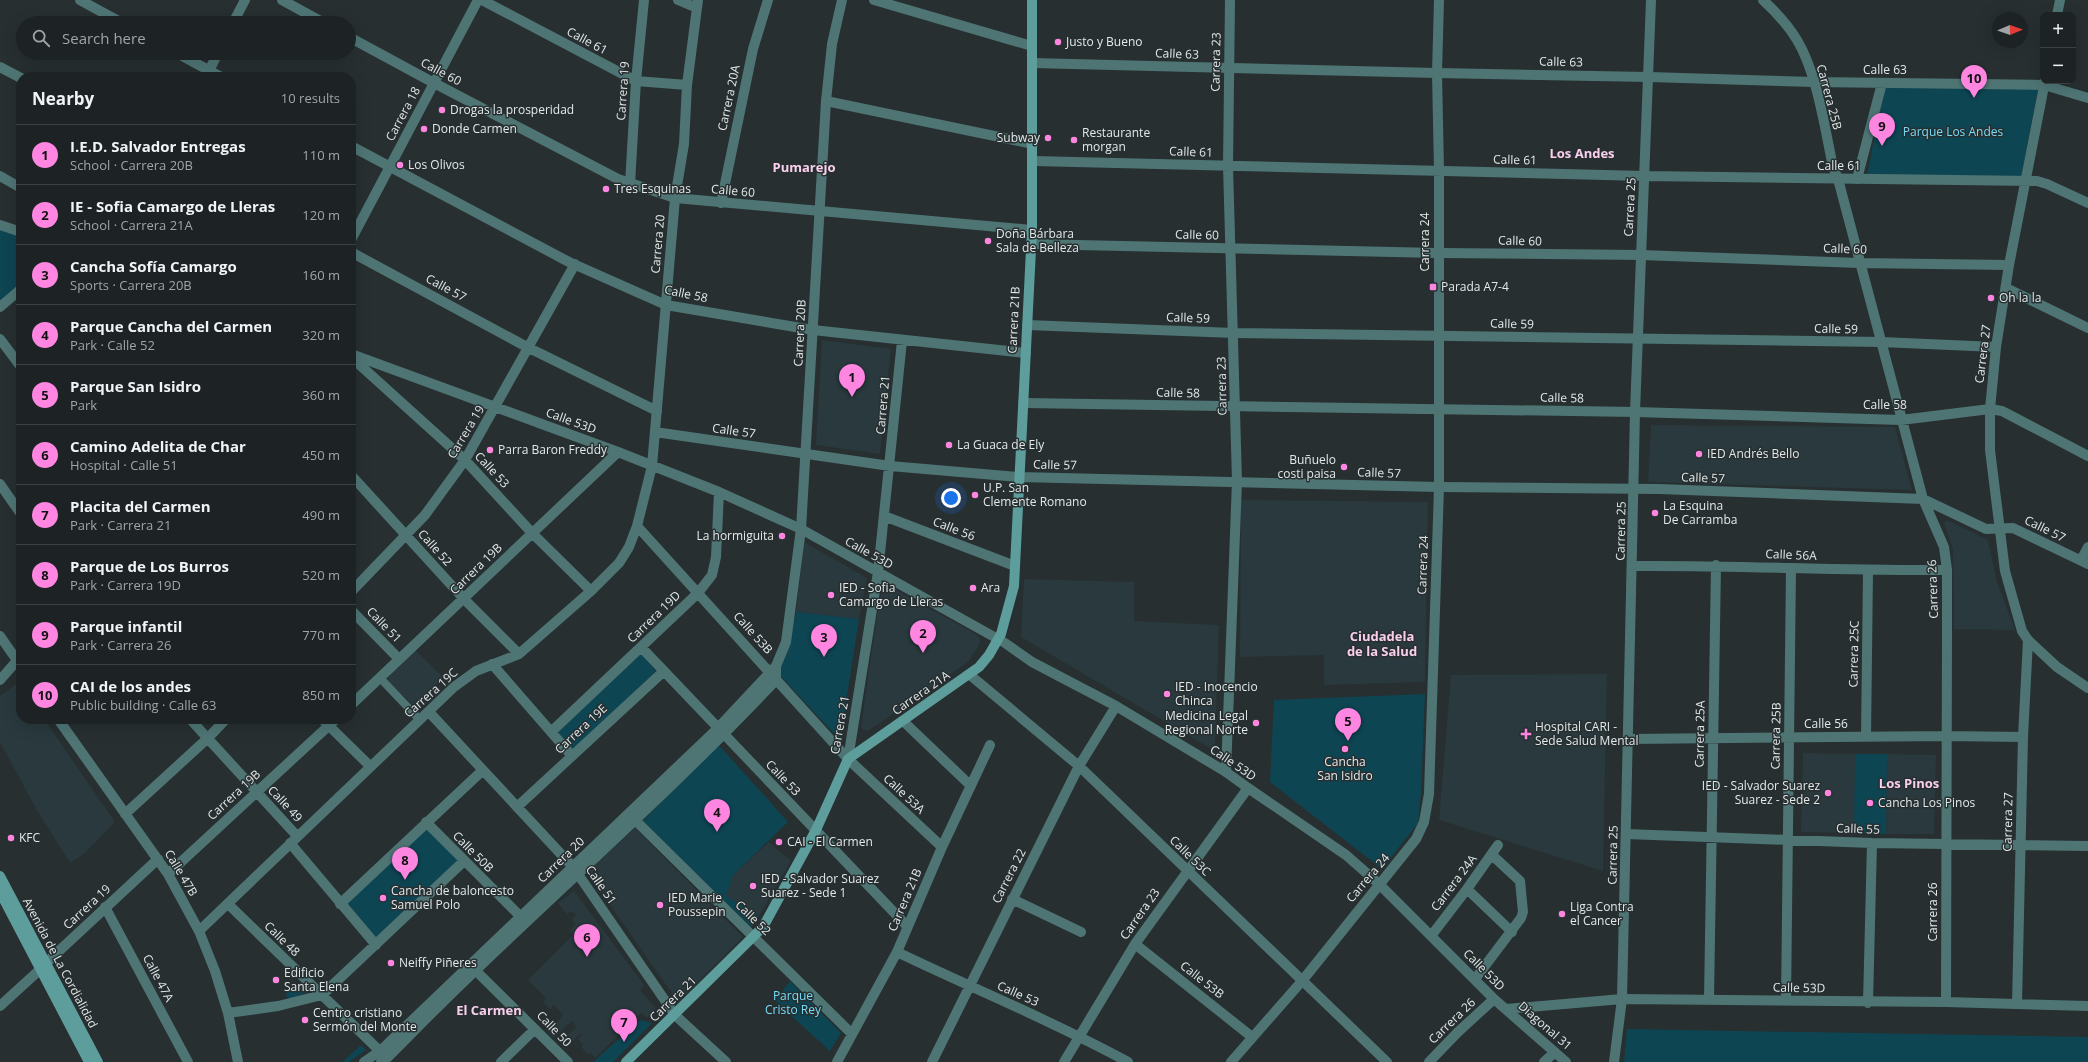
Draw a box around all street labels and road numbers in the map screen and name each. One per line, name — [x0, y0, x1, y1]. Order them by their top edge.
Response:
street label: Calle 61 — [564, 23, 611, 58]
street label: Carrera 23 — [1206, 32, 1225, 92]
street label: Calle 63 — [1155, 44, 1199, 63]
street label: Calle 63 — [1539, 53, 1583, 70]
street label: Calle 60 — [418, 54, 465, 89]
street label: Carrera 19 — [612, 61, 633, 121]
street label: Calle 63 — [1863, 61, 1907, 78]
street label: Carrera 25B — [1813, 62, 1846, 132]
street label: Carrera 20A — [713, 63, 744, 132]
street label: Carrera 18 — [381, 84, 424, 144]
street label: Calle 61 — [1169, 142, 1213, 161]
street label: Calle 61 — [1493, 151, 1537, 168]
street label: Calle 61 — [1817, 157, 1861, 174]
street label: Carrera 25 — [1619, 177, 1640, 237]
street label: Calle 60 — [710, 180, 756, 201]
street label: Carrera 24 — [1416, 212, 1433, 272]
street label: Carrera 20 — [646, 214, 669, 274]
street label: Calle 60 — [1175, 226, 1219, 243]
street label: Calle 60 — [1498, 232, 1542, 249]
street label: Calle 60 — [1823, 239, 1867, 258]
street label: Calle 57 — [423, 270, 470, 305]
street label: Calle 58 — [663, 281, 709, 306]
street label: Carrera 21B — [1003, 286, 1024, 354]
street label: Carrera 20B — [789, 299, 810, 367]
street label: Calle 59 — [1166, 308, 1210, 327]
street label: Calle 59 — [1490, 315, 1534, 332]
street label: Calle 59 — [1814, 320, 1858, 337]
street label: Carrera 27 — [1970, 323, 1995, 384]
street label: Carrera 23 — [1212, 356, 1231, 416]
street label: Carrera 21 — [871, 375, 894, 435]
street label: Calle 58 — [1156, 384, 1200, 401]
street label: Calle 58 — [1540, 389, 1584, 406]
street label: Calle 58 — [1863, 396, 1907, 413]
street label: Carrera 19 — [443, 402, 488, 461]
street label: Calle 53D — [544, 404, 599, 438]
street label: Calle 57 — [711, 419, 757, 442]
street label: Calle 53 — [471, 448, 514, 492]
street label: Calle 57 — [1033, 456, 1077, 473]
street label: Calle 57 — [1357, 463, 1401, 482]
street label: Calle 57 — [1681, 468, 1725, 487]
street label: Carrera 25 — [1611, 501, 1630, 561]
street label: Calle 57 — [2022, 511, 2069, 546]
street label: Calle 56 — [931, 513, 978, 544]
street label: Calle 52 — [414, 526, 456, 570]
street label: Calle 53D — [842, 532, 896, 573]
street label: Carrera 24 — [1413, 535, 1432, 595]
street label: Carrera 19B — [446, 539, 506, 598]
street label: Calle 56A — [1765, 545, 1817, 564]
street label: Carrera 26 — [1923, 559, 1942, 619]
street label: Carrera 19D — [623, 587, 684, 646]
street label: Calle 51 — [363, 603, 406, 646]
street label: Calle 53B — [730, 608, 777, 658]
street label: Carrera 25C — [1844, 620, 1863, 688]
street label: Carrera 19C — [400, 664, 461, 721]
street label: Carrera 21A — [888, 666, 953, 719]
street label: Carrera 21 — [826, 694, 853, 756]
street label: Carrera 19E — [551, 700, 611, 757]
street label: Carrera 25A — [1690, 700, 1709, 768]
street label: Carrera 25B — [1766, 702, 1785, 770]
street label: Calle 56 — [1804, 715, 1848, 732]
street label: Calle 53D — [1207, 741, 1260, 784]
street label: Calle 53 — [762, 756, 805, 799]
street label: Carrera 19B — [203, 765, 264, 824]
street label: Calle 53A — [880, 770, 929, 818]
street label: Calle 49 — [264, 782, 307, 826]
street label: Carrera 27 — [1998, 792, 2017, 852]
street label: Calle 55 — [1836, 819, 1880, 838]
street label: Carrera 25 — [1603, 825, 1622, 885]
street label: Calle 50B — [449, 827, 498, 876]
street label: Calle 53C — [1166, 832, 1215, 880]
street label: Carrera 20 — [533, 833, 588, 886]
street label: Carrera 22 — [988, 845, 1030, 906]
street label: Calle 47B — [161, 846, 202, 899]
street label: Carrera 24 — [1342, 849, 1393, 906]
street label: Carrera 24A — [1427, 851, 1481, 914]
street label: Calle 51 — [582, 862, 621, 908]
street label: Carrera 21B — [884, 865, 926, 934]
street label: Carrera 19 — [59, 880, 114, 933]
street label: Carrera 26 — [1924, 882, 1941, 942]
street label: Carrera 23 — [1116, 884, 1164, 943]
street label: Avenida de La Cordialidad — [19, 895, 102, 1031]
street label: Calle 52 — [732, 896, 775, 939]
street label: Calle 48 — [261, 917, 304, 960]
street label: Calle 53D — [1460, 945, 1509, 994]
street label: Calle 47A — [139, 951, 178, 1005]
street label: Calle 53B — [1177, 957, 1228, 1002]
street label: Carrera 21 — [645, 972, 700, 1025]
street label: Calle 53 — [995, 977, 1042, 1010]
street label: Calle 53D — [1773, 979, 1825, 996]
street label: Carrera 26 — [1424, 994, 1479, 1047]
street label: Diagonal 31 — [1515, 998, 1576, 1054]
street label: Calle 50 — [533, 1007, 576, 1050]

